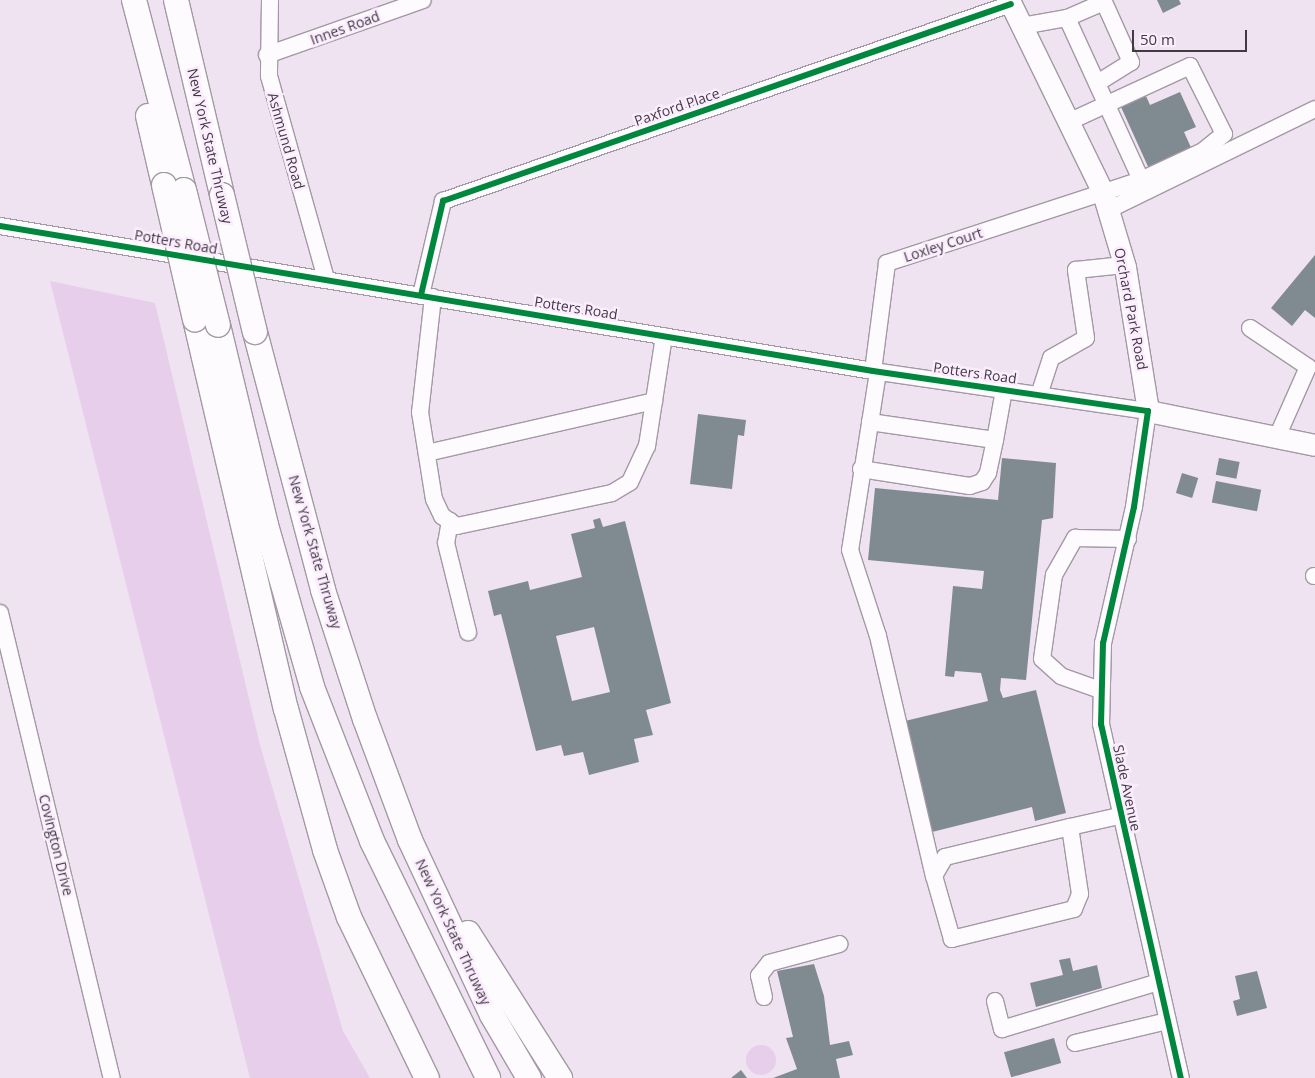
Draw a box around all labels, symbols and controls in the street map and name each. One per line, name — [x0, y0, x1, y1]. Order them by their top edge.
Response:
street label: Innes Road — [308, 8, 382, 48]
scale bar — [1135, 20, 1250, 52]
text: 50 m — [1140, 29, 1175, 49]
street label: New York State Thruway — [184, 67, 236, 225]
street label: Paxford Place — [632, 85, 722, 129]
street label: Ashmund Road — [264, 91, 308, 191]
street label: Loxley Court — [902, 224, 984, 266]
street label: Potters Road — [133, 226, 219, 258]
street label: Orchard Park Road — [1111, 247, 1151, 371]
street label: Potters Road — [533, 293, 619, 323]
street label: Potters Road — [932, 359, 1018, 387]
street label: New York State Thruway — [285, 473, 345, 631]
street label: Slade Avenue — [1110, 743, 1144, 833]
street label: Covington Drive — [35, 793, 77, 897]
street label: New York State Thruway — [412, 856, 494, 1008]

